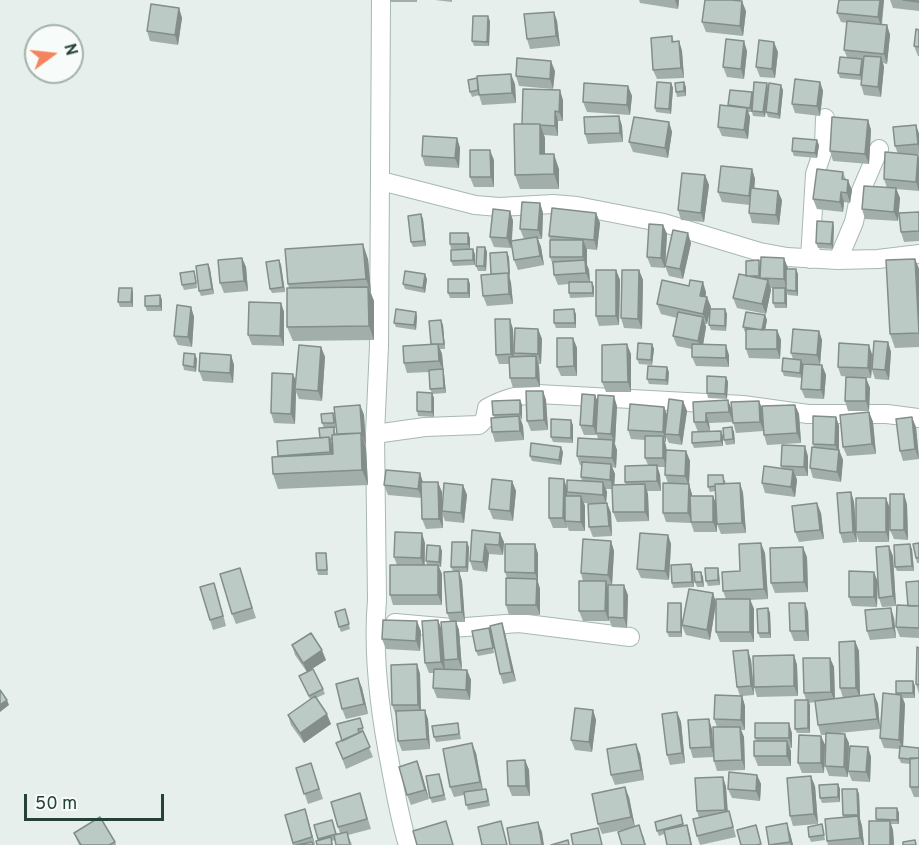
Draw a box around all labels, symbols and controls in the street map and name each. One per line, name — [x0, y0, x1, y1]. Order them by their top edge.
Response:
north arrow — [24, 24, 84, 84]
text: N — [58, 42, 81, 58]
scale bar — [27, 782, 166, 820]
text: 50 m — [35, 793, 77, 816]

